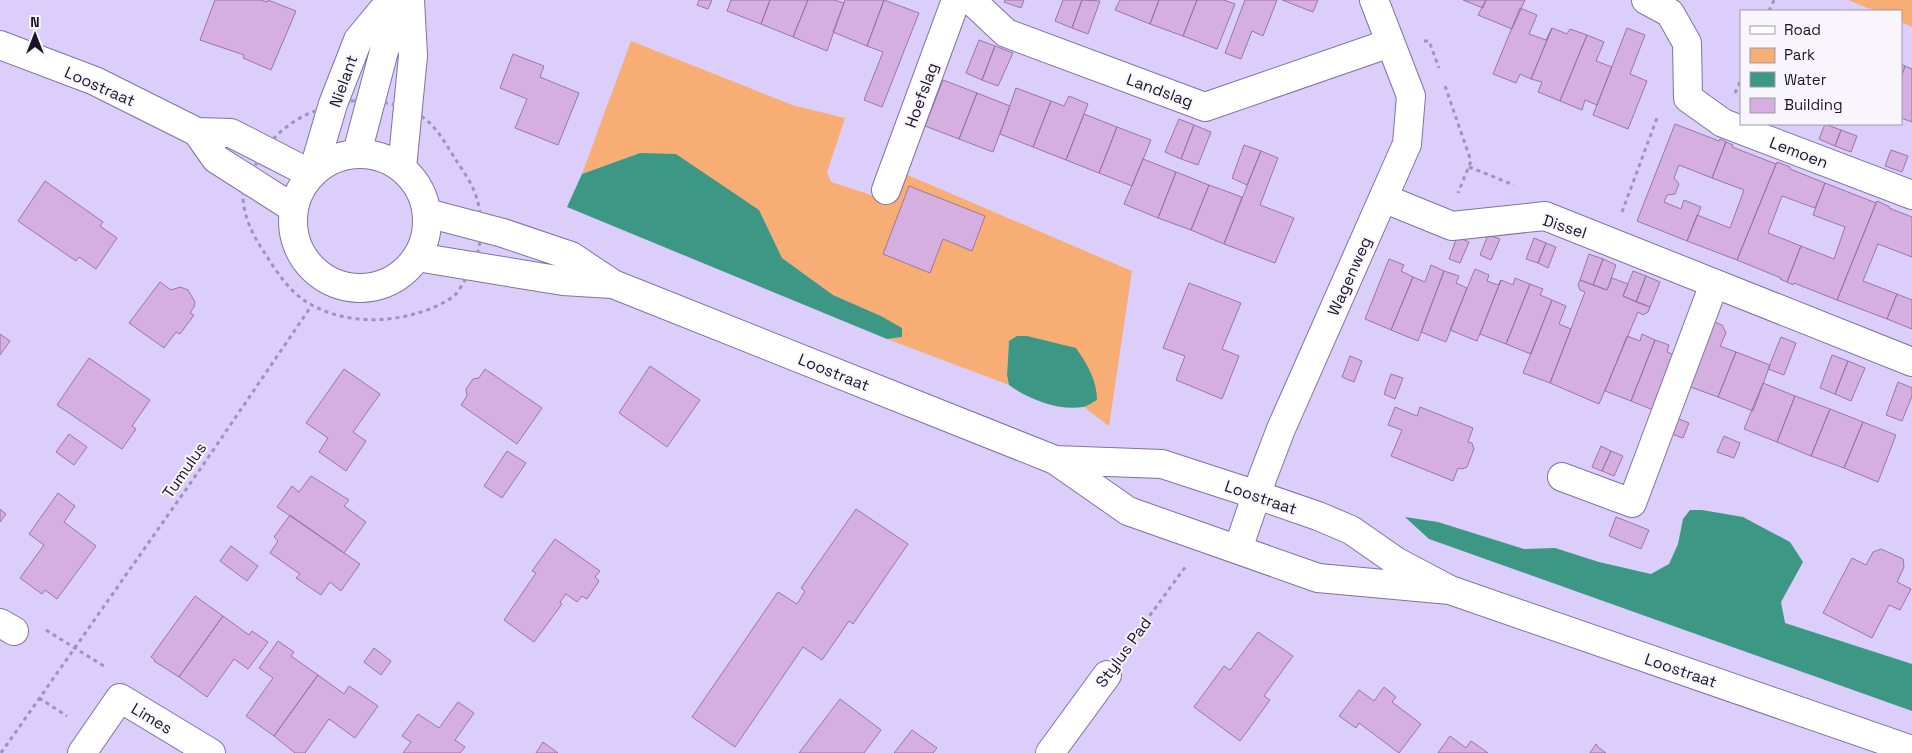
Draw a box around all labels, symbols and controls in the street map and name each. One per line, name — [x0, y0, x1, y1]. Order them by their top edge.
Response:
north arrow — [10, 10, 60, 60]
legend — [1740, 10, 1902, 125]
text: N — [30, 13, 40, 31]
text: Road — [1784, 20, 1821, 39]
text: Park — [1784, 45, 1815, 64]
street label: Nielant — [324, 52, 363, 110]
street label: Hoefslag — [900, 60, 943, 131]
street label: Loostraat — [61, 62, 138, 111]
street label: Landslag — [1124, 69, 1196, 112]
text: Water — [1784, 70, 1827, 89]
text: Building — [1784, 95, 1843, 114]
street label: Lemoen — [1767, 132, 1831, 173]
street label: Dissel — [1540, 210, 1589, 243]
street label: Wagenweg — [1323, 233, 1376, 319]
street label: Loostraat — [795, 349, 873, 396]
street label: Tumulus — [158, 438, 211, 502]
street label: Loostraat — [1222, 475, 1300, 520]
street label: Stylus Pad — [1091, 613, 1156, 692]
street label: Loostraat — [1642, 648, 1720, 693]
street label: Limes — [127, 698, 176, 739]

